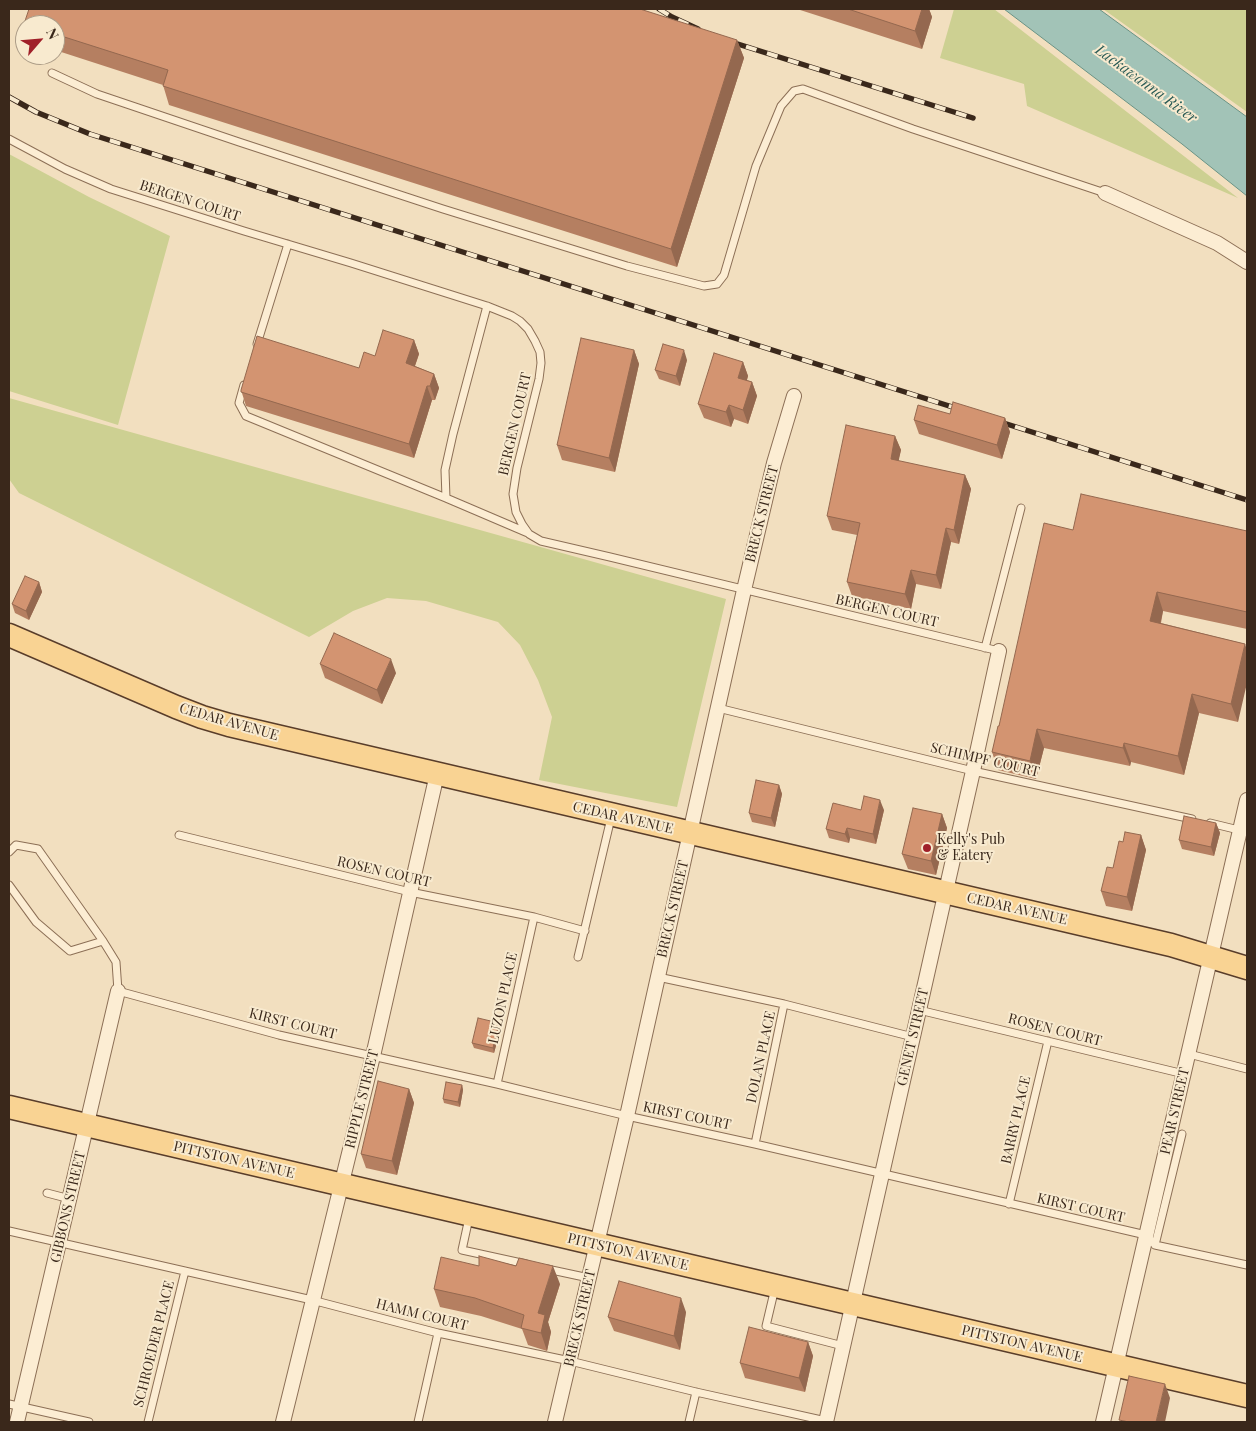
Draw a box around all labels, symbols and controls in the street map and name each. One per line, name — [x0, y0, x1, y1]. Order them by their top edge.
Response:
north arrow — [15, 15, 65, 65]
text: N — [42, 25, 64, 42]
water label: Lackawanna River — [1092, 41, 1200, 127]
street label: BERGEN COURT — [137, 177, 243, 225]
street label: BERGEN COURT — [495, 371, 535, 477]
street label: BRECK STREET — [742, 464, 782, 564]
street label: BERGEN COURT — [834, 591, 940, 631]
street label: CEDAR AVENUE — [177, 700, 281, 744]
street label: SCHIMPF COURT — [929, 739, 1041, 781]
street label: CEDAR AVENUE — [571, 798, 675, 838]
place label: Kelly's Pub & Eatery — [937, 832, 1005, 864]
marker: Kelly's Pub & Eatery — [921, 842, 933, 854]
street label: ROSEN COURT — [335, 853, 433, 891]
street label: BRECK STREET — [654, 859, 692, 959]
street label: CEDAR AVENUE — [965, 889, 1069, 929]
street label: LUZON PLACE — [485, 951, 521, 1045]
street label: GENET STREET — [894, 986, 932, 1088]
street label: KIRST COURT — [247, 1005, 339, 1043]
street label: DOLAN PLACE — [743, 1009, 779, 1105]
street label: ROSEN COURT — [1006, 1010, 1104, 1050]
street label: RIPPLE STREET — [342, 1048, 382, 1150]
street label: PEAR STREET — [1157, 1066, 1193, 1156]
street label: BARRY PLACE — [998, 1074, 1034, 1166]
street label: KIRST COURT — [641, 1098, 733, 1134]
street label: PITTSTON AVENUE — [172, 1138, 296, 1182]
street label: GIBBONS STREET — [47, 1149, 89, 1265]
street label: KIRST COURT — [1035, 1190, 1127, 1226]
street label: PITTSTON AVENUE — [566, 1230, 690, 1274]
street label: BRECK STREET — [561, 1268, 599, 1368]
street label: SCHROEDER PLACE — [130, 1279, 178, 1409]
street label: HAMM COURT — [374, 1295, 470, 1335]
street label: PITTSTON AVENUE — [960, 1322, 1084, 1366]

